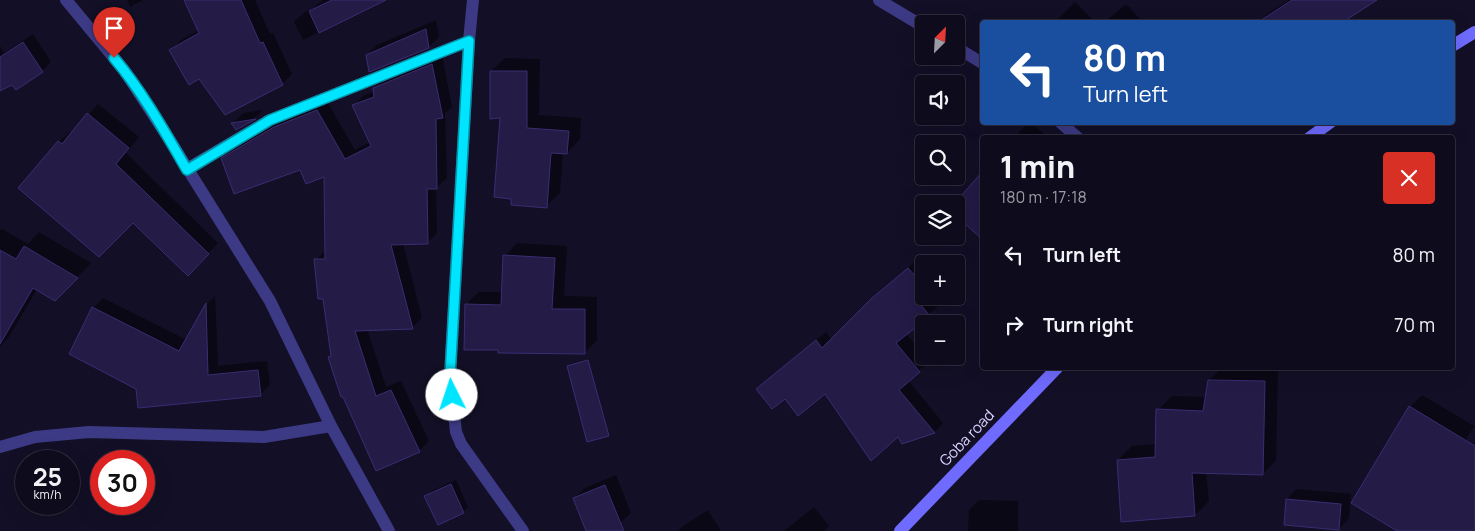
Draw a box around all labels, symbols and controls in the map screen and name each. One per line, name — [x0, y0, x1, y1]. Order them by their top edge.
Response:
pin — [93, 7, 135, 58]
icon: arrive — [100, 14, 128, 42]
north arrow — [915, 15, 965, 65]
map controls — [915, 15, 965, 365]
text: 80 m — [1083, 34, 1166, 82]
icon: left — [1000, 40, 1065, 105]
button: sound — [915, 75, 965, 125]
text: Turn left — [1083, 79, 1168, 109]
button: search — [915, 135, 965, 185]
text: 1 min — [1000, 146, 1075, 187]
button: close — [1383, 152, 1435, 204]
text: 180 m · 17:18 — [1000, 186, 1087, 208]
button: layers — [915, 195, 965, 245]
icon: left — [1000, 241, 1028, 269]
text: Turn left — [1043, 242, 1121, 268]
text: 80 m — [1392, 242, 1435, 268]
button: + — [915, 255, 965, 305]
icon: right — [1000, 311, 1028, 339]
text: Turn right — [1043, 312, 1133, 338]
text: 70 m — [1394, 312, 1435, 338]
button: − — [915, 315, 965, 365]
position arrow — [425, 368, 477, 420]
street label: Goba road — [934, 405, 999, 470]
speed limit sign: 30 — [90, 450, 155, 515]
text: 25 — [33, 459, 62, 494]
text: km/h — [34, 486, 61, 503]

